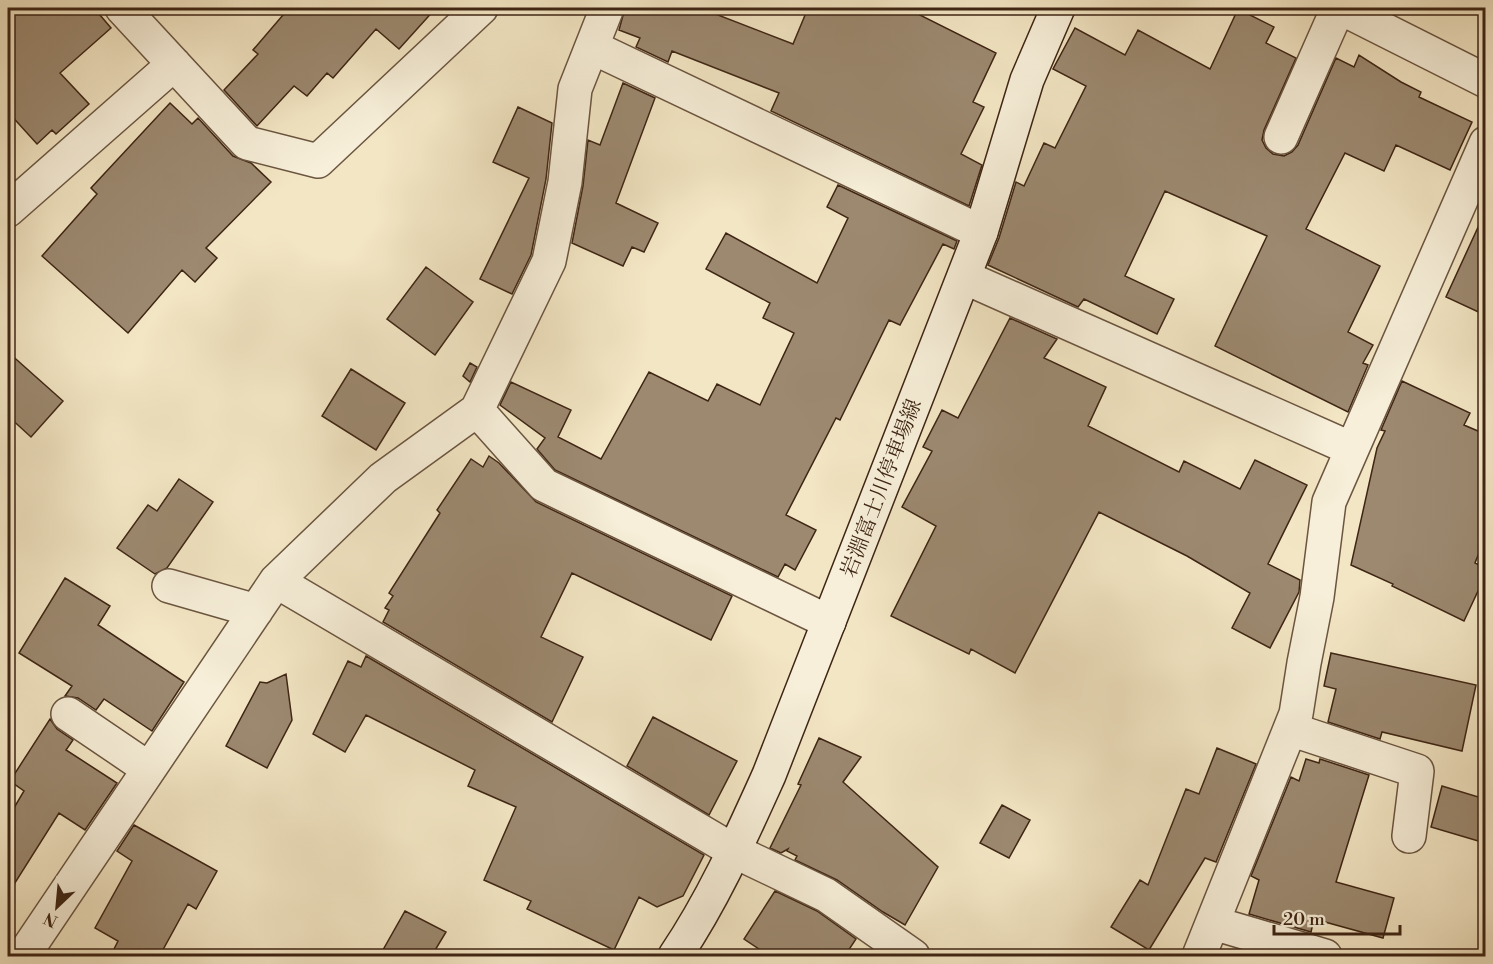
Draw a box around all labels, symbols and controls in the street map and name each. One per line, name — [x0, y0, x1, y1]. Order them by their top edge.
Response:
street label: 岩淵富士川停車場線 — [836, 395, 928, 581]
north arrow — [27, 877, 87, 937]
scale bar — [1274, 898, 1400, 936]
text: N — [40, 908, 61, 931]
text: 20 m — [1283, 908, 1325, 931]

